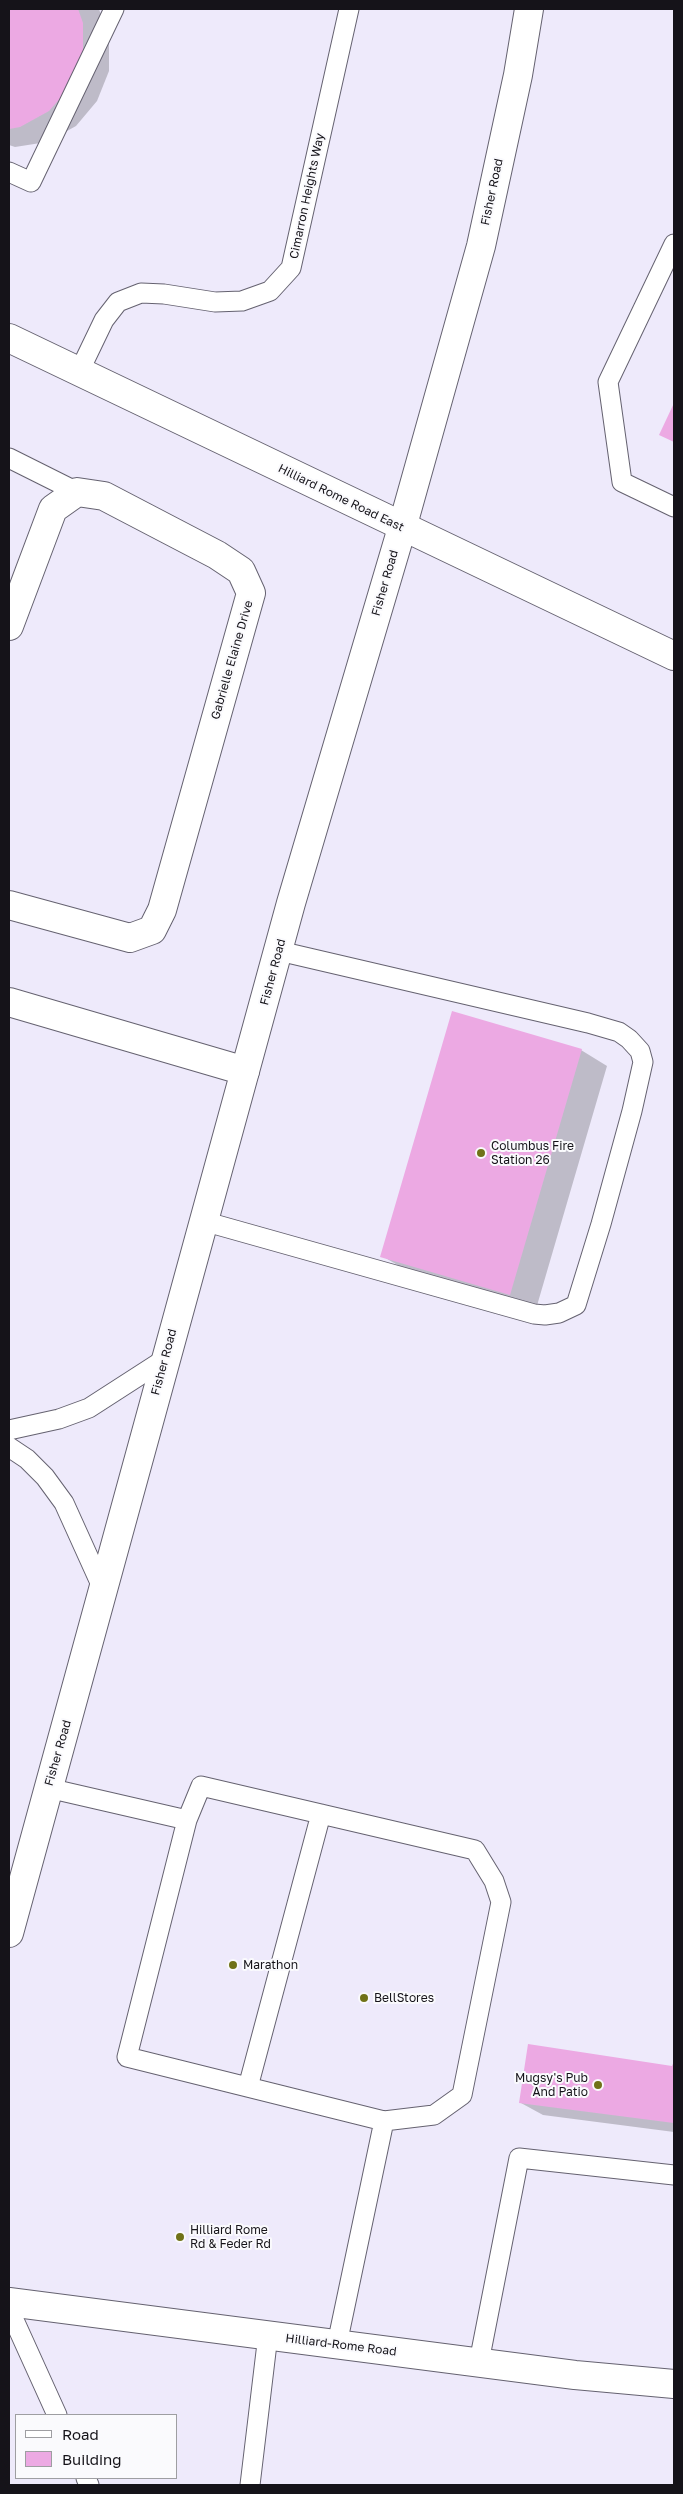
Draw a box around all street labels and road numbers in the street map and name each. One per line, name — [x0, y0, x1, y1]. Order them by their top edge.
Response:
street label: Cimarron Heights Way — [287, 132, 327, 260]
street label: Fisher Road — [478, 157, 506, 227]
street label: Hilliard Rome Road East — [276, 461, 406, 535]
street label: Fisher Road — [369, 548, 401, 618]
street label: Gabrielle Elaine Drive — [208, 599, 256, 721]
street label: Fisher Road — [257, 937, 289, 1007]
street label: Fisher Road — [148, 1327, 180, 1397]
street label: Fisher Road — [42, 1718, 74, 1788]
street label: Hilliard-Rome Road — [285, 2331, 397, 2359]

